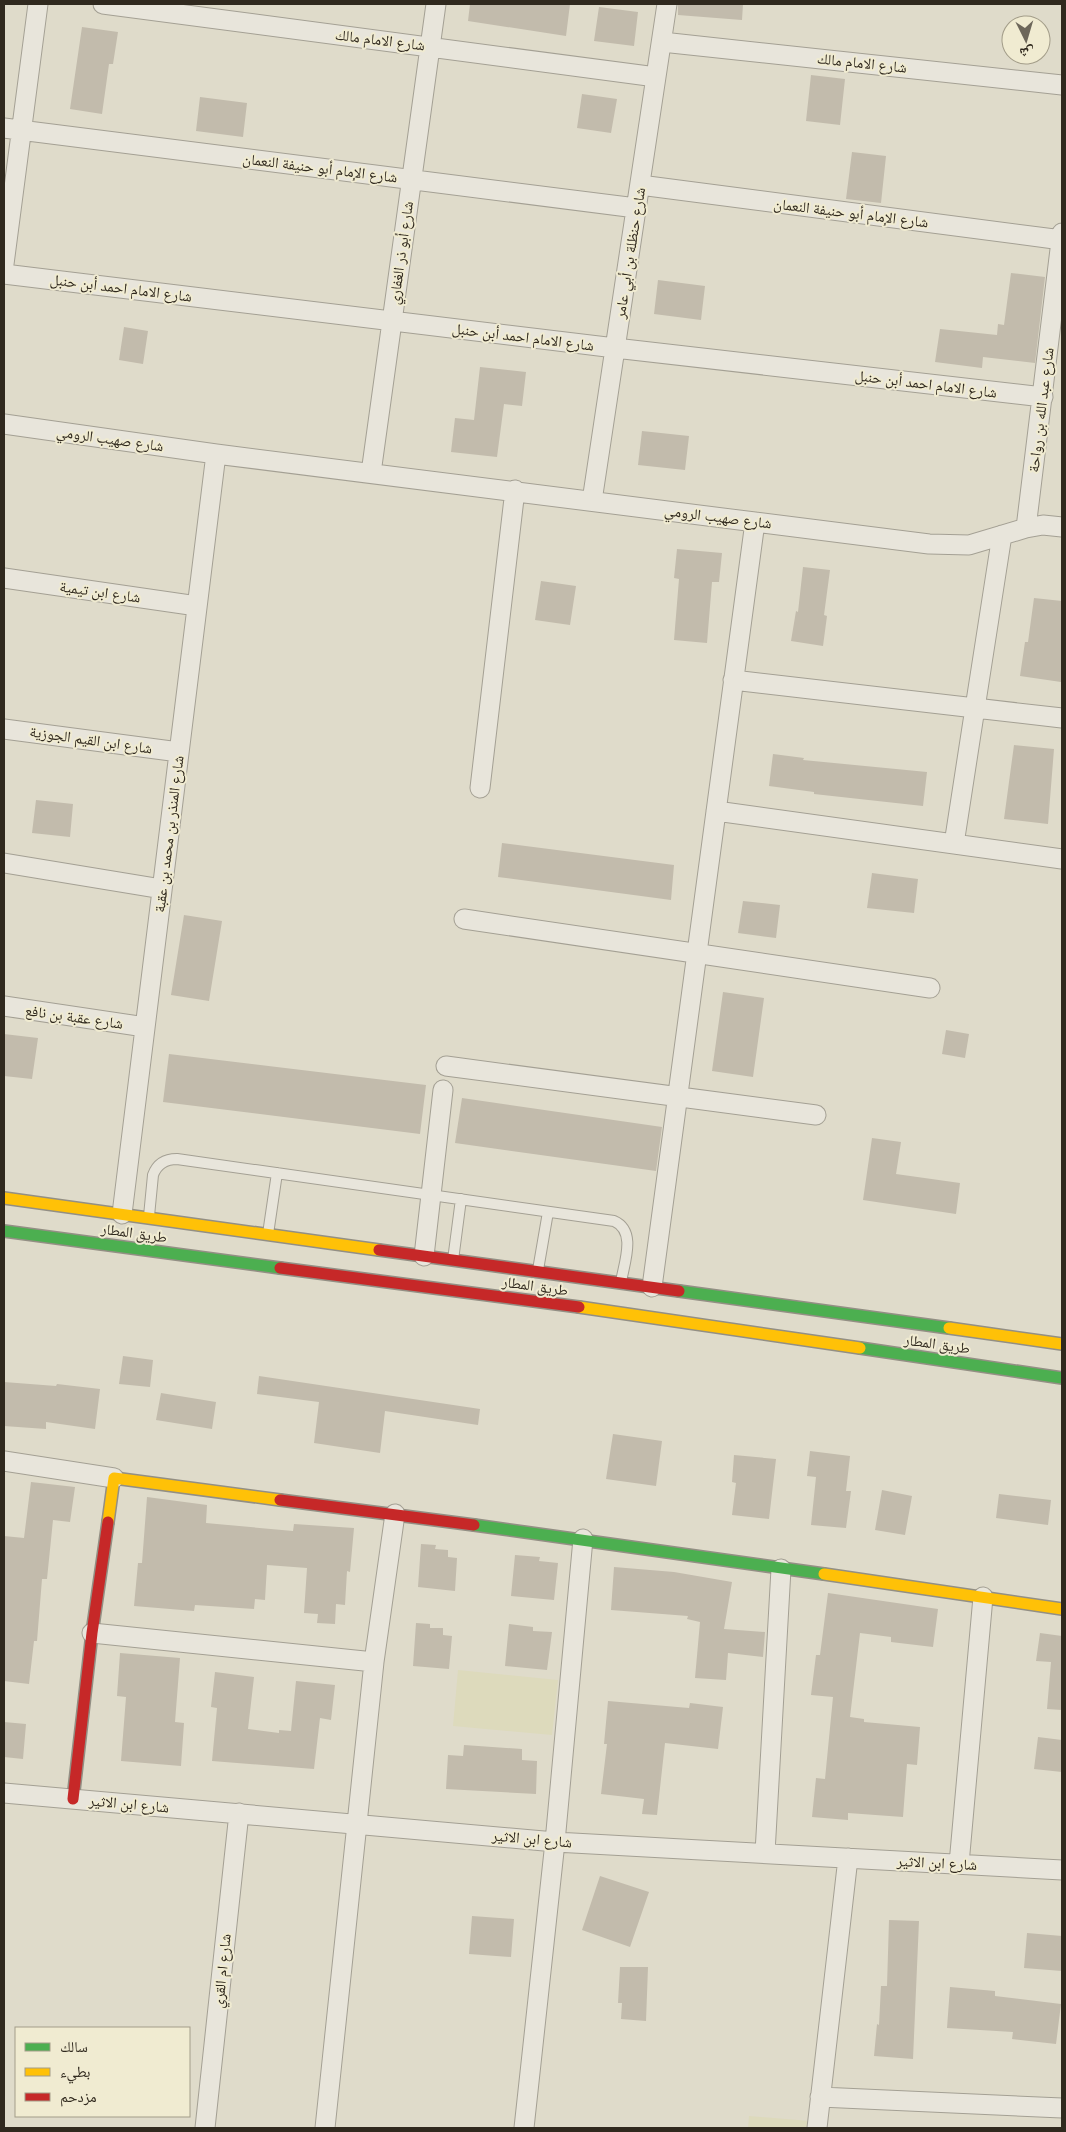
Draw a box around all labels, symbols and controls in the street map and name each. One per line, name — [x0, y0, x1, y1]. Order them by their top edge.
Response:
north arrow — [1001, 15, 1051, 65]
street label: شارع الامام مالك — [334, 26, 426, 55]
text: ش — [1019, 43, 1035, 62]
street label: شارع الامام مالك — [816, 49, 908, 78]
street label: شارع الإمام أبو حنيفة النعمان — [241, 150, 399, 187]
street label: شارع حنظلة بن أبي عامر — [611, 186, 652, 321]
street label: شارع الإمام أبو حنيفة النعمان — [772, 195, 930, 232]
street label: شارع أبو ذر الغفاري — [385, 200, 420, 306]
street label: شارع الامام احمد أبن حنبل — [49, 270, 193, 307]
street label: شارع الامام احمد أبن حنبل — [451, 319, 595, 356]
street label: شارع عبد الله بن رواحة — [1024, 346, 1059, 474]
street label: شارع الامام احمد أبن حنبل — [854, 366, 998, 403]
street label: شارع صهيب الرومي — [55, 423, 165, 458]
street label: شارع صهيب الرومي — [663, 501, 773, 535]
street label: شارع ابن تيمية — [58, 577, 142, 608]
street label: شارع ابن القيم الجوزية — [28, 722, 154, 759]
street label: شارع المنذر بن محمد بن عقبة — [150, 754, 189, 914]
street label: شارع عقبة بن نافع — [24, 1001, 124, 1034]
street label: طريق المطار — [99, 1219, 168, 1248]
street label: طريق المطار — [500, 1272, 569, 1301]
street label: طريق المطار — [902, 1330, 971, 1359]
street label: شارع ابن الاثير — [87, 1791, 170, 1817]
street label: شارع ابن الاثير — [490, 1826, 573, 1852]
street label: شارع ابن الاثير — [895, 1852, 978, 1875]
street label: شارع ام القري — [209, 1933, 238, 2009]
legend — [15, 2027, 190, 2117]
text: سالك — [60, 2038, 88, 2056]
text: بطيء — [60, 2063, 90, 2084]
text: مزدحم — [60, 2088, 97, 2107]

